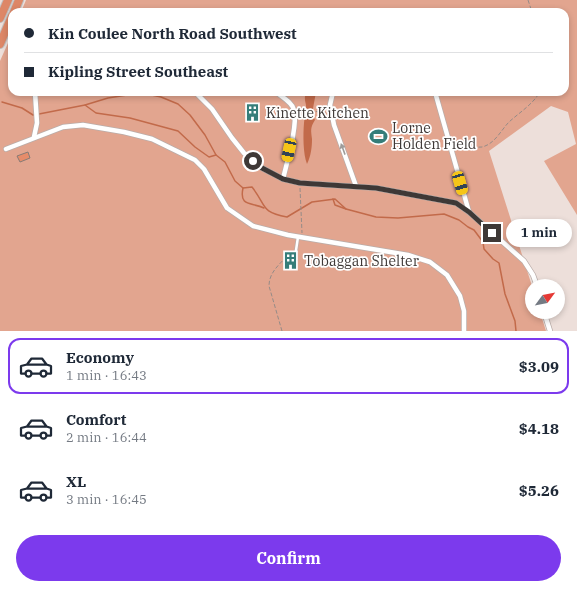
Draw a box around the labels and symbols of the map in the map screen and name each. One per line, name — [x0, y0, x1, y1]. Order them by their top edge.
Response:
building icon: Kinette Kitchen — [243, 103, 263, 123]
place label: Kinette Kitchen — [266, 104, 369, 122]
place label: Lorne Holden Field — [392, 119, 477, 153]
sports icon: Lorne Holden Field — [369, 126, 389, 146]
car — [281, 137, 297, 163]
one-way arrow — [340, 143, 346, 155]
route start — [244, 152, 262, 170]
car — [451, 170, 469, 196]
callout: 1 min — [506, 219, 572, 247]
route end — [483, 224, 501, 242]
building icon: Tobaggan Shelter — [281, 251, 301, 271]
place label: Tobaggan Shelter — [304, 252, 420, 270]
north arrow — [525, 279, 565, 319]

